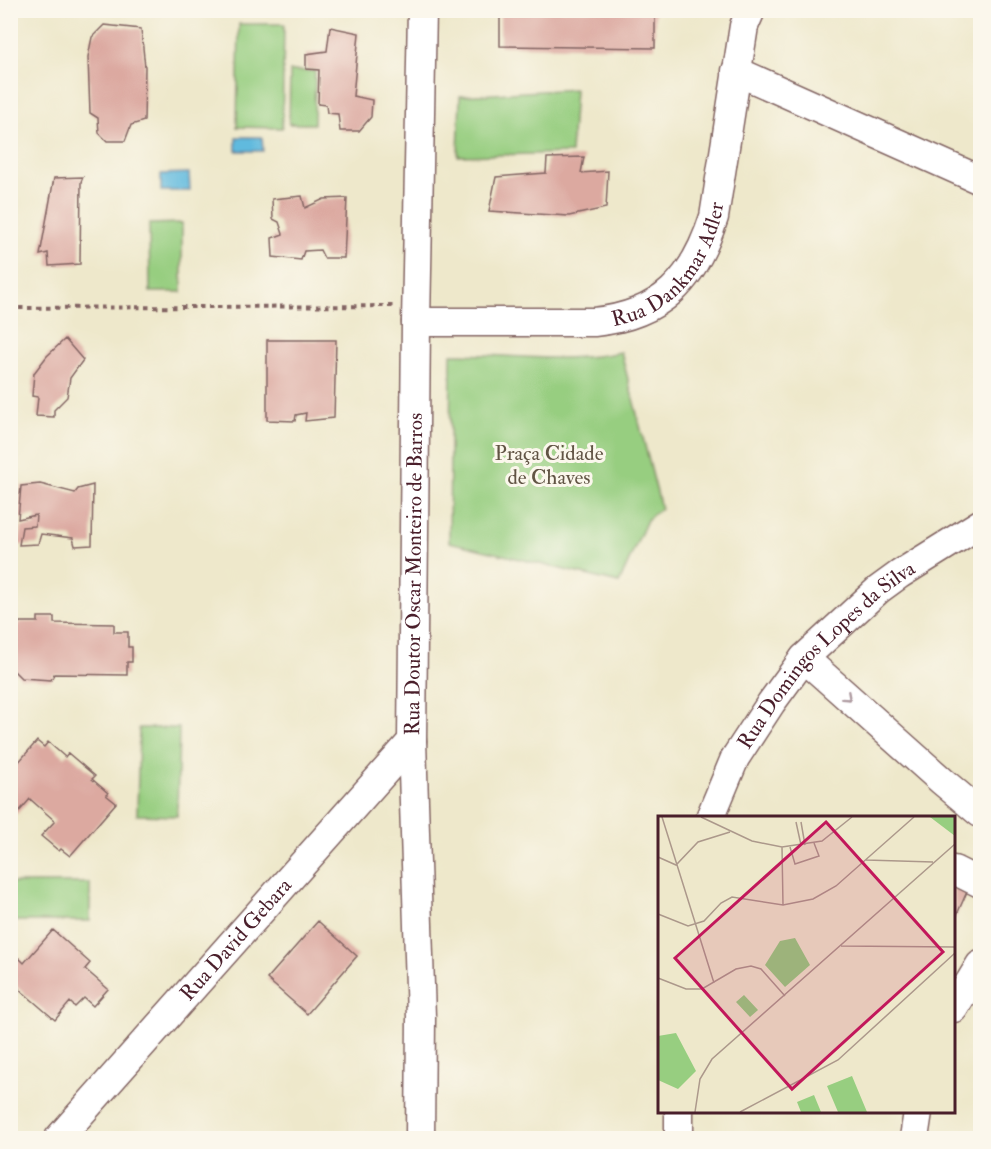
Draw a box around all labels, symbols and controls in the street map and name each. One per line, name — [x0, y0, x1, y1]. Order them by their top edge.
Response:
street label: Rua Dankmar Adler — [609, 200, 730, 333]
street label: Rua Doutor Oscar Monteiro de Barros — [399, 413, 429, 736]
park label: Praça Cidade de Chaves — [495, 440, 604, 491]
street label: Rua Domingos Lopes da Silva — [732, 555, 921, 754]
one-way arrow — [841, 690, 851, 701]
inset map — [658, 816, 955, 1113]
street label: Rua David Gebara — [174, 872, 298, 1007]

